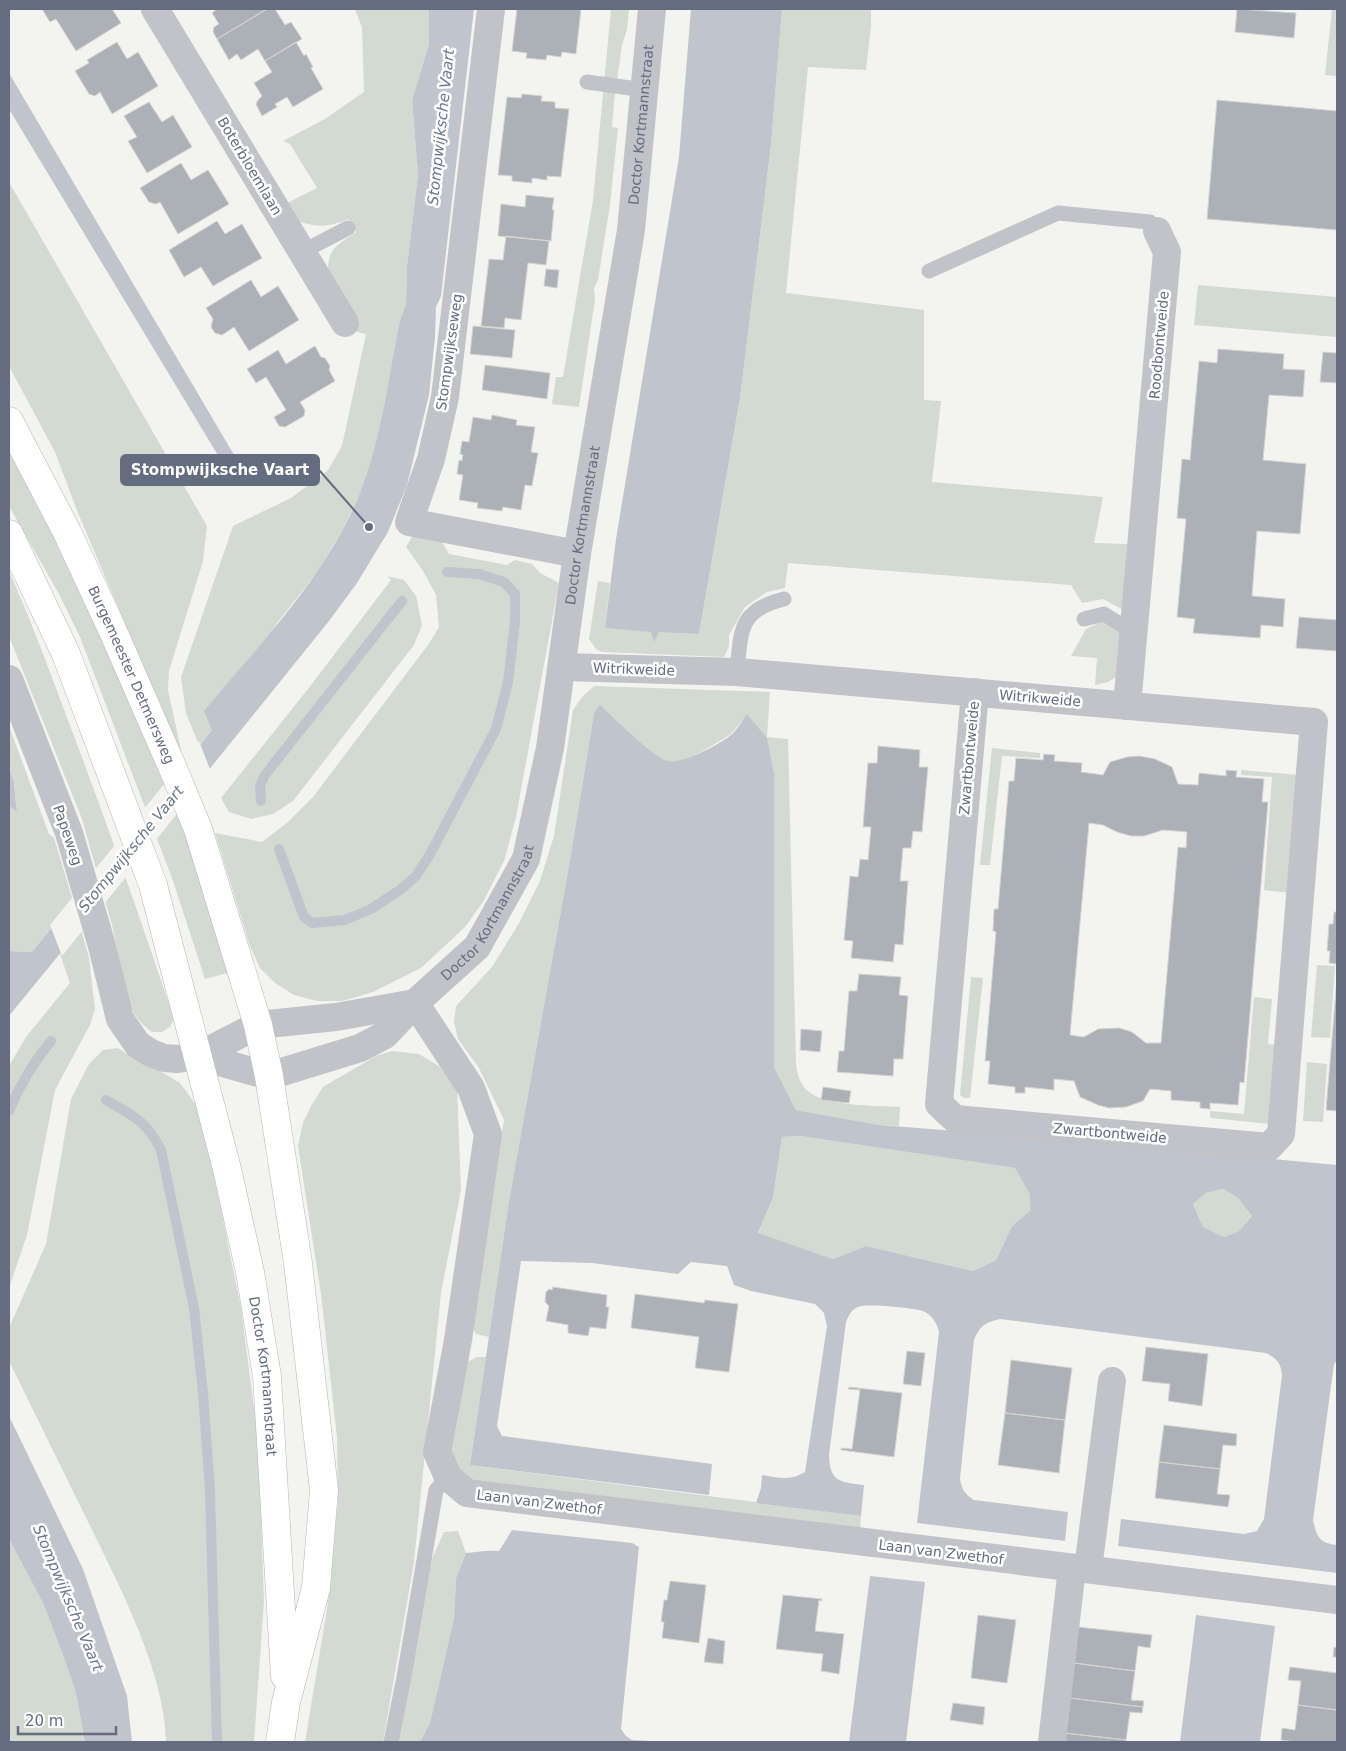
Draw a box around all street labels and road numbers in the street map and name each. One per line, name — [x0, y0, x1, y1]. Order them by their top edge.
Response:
street label: Doctor Kortmannstraat — [625, 43, 657, 206]
street label: Boterbloemlaan — [214, 114, 286, 218]
street label: Roodbontweide — [1146, 290, 1172, 400]
street label: Stompwijkseweg — [433, 293, 465, 411]
street label: Doctor Kortmannstraat — [562, 444, 603, 606]
street label: Burgemeester Detmersweg — [85, 583, 178, 766]
street label: Witrikweide — [593, 660, 675, 678]
street label: Witrikweide — [998, 686, 1082, 710]
street label: Zwartbontweide — [956, 700, 982, 816]
street label: Papeweg — [50, 803, 86, 867]
street label: Doctor Kortmannstraat — [437, 843, 537, 984]
street label: Zwartbontweide — [1052, 1120, 1168, 1146]
street label: Doctor Kortmannstraat — [246, 1295, 280, 1457]
street label: Laan van Zwethof — [476, 1486, 604, 1518]
street label: Laan van Zwethof — [878, 1536, 1006, 1568]

